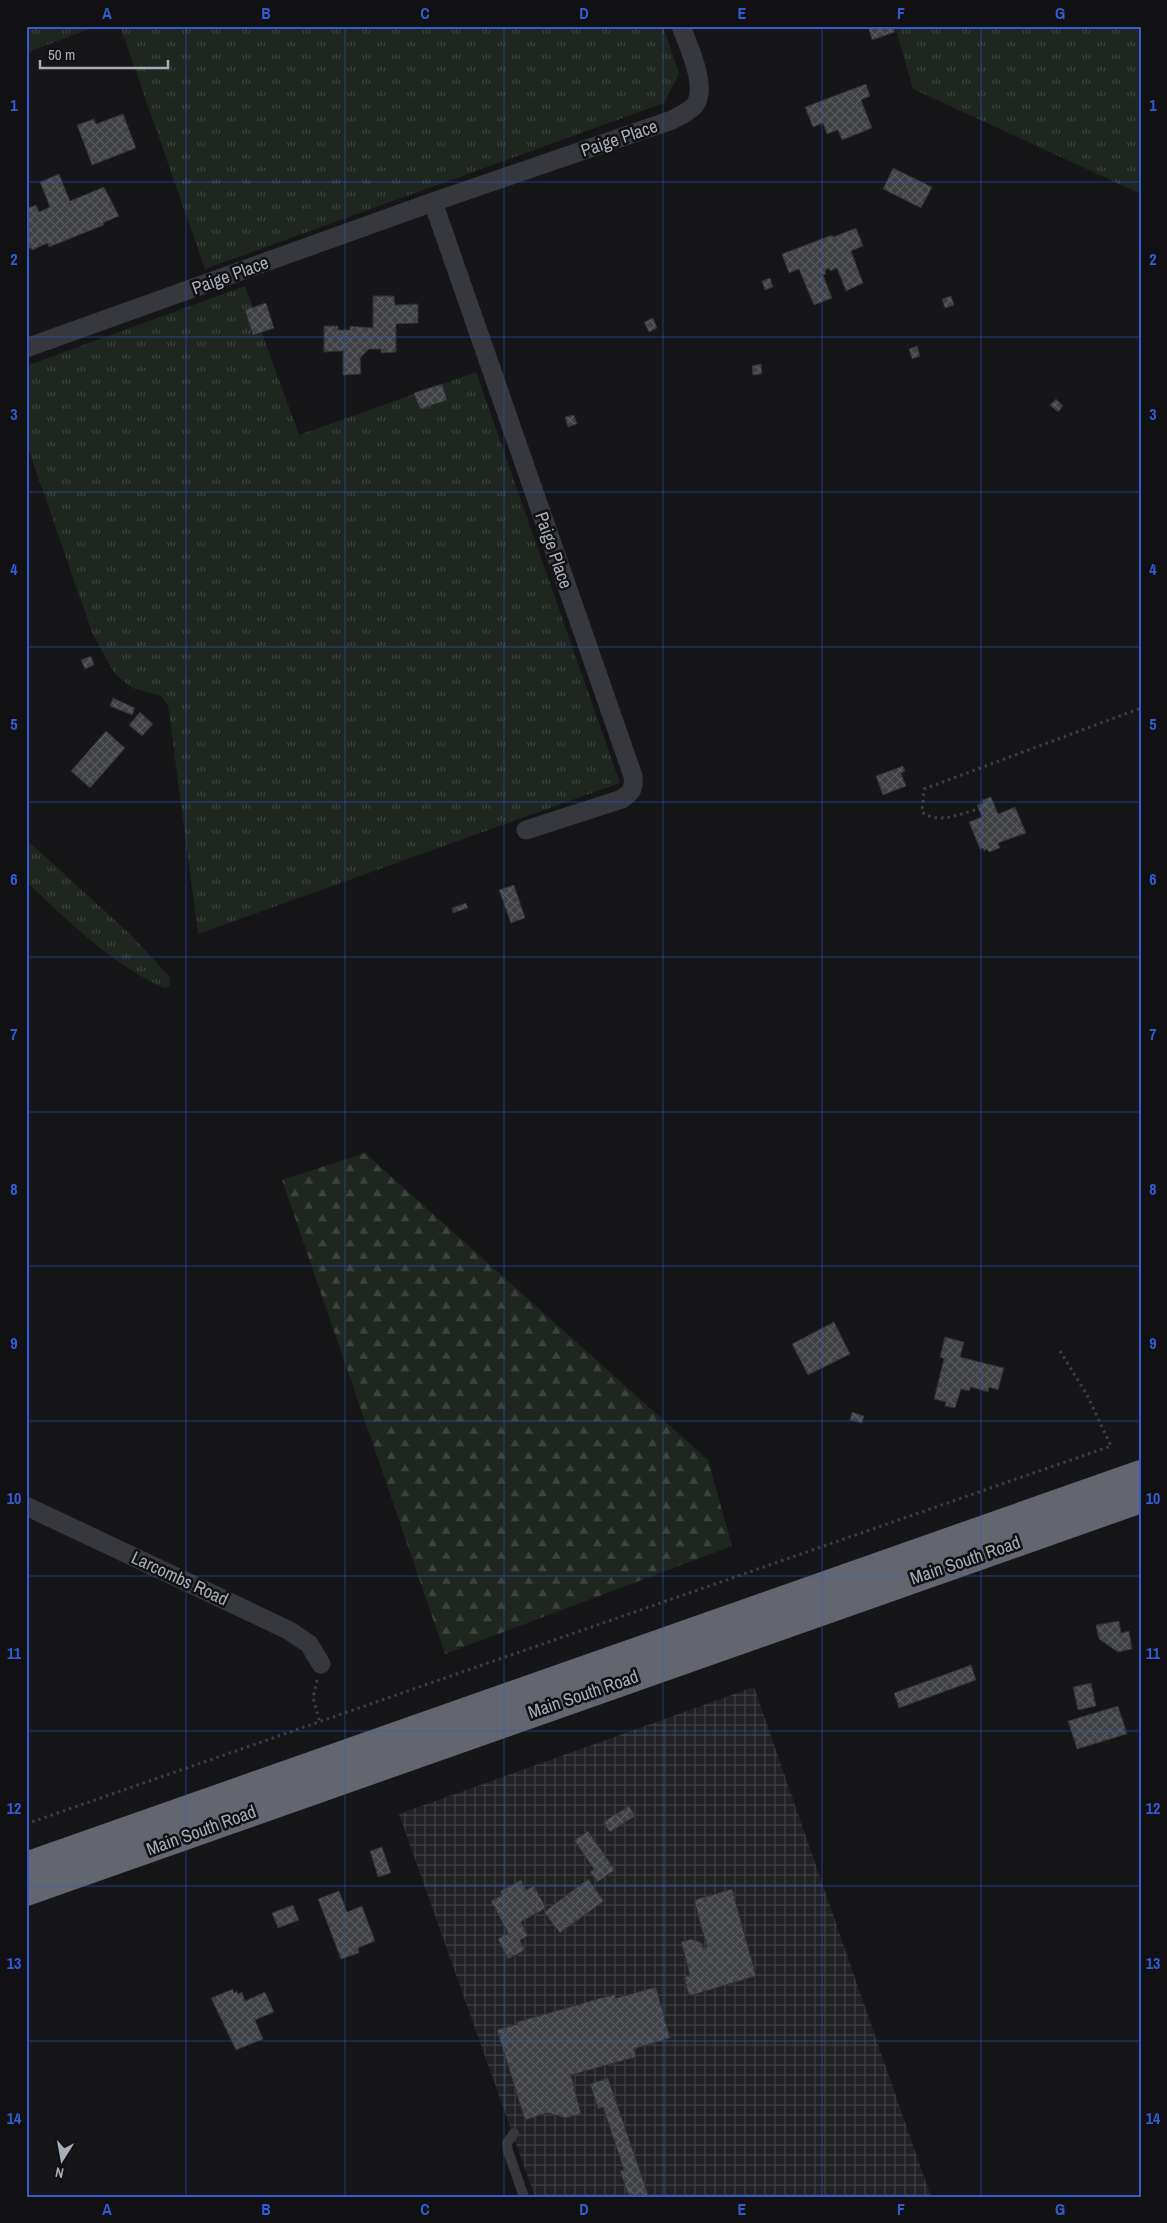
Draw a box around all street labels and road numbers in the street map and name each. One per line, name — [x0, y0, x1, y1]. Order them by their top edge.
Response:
street label: Paige Place — [577, 113, 661, 163]
street label: Paige Place — [188, 250, 272, 300]
street label: Paige Place — [529, 508, 579, 592]
street label: Main South Road — [907, 1529, 1023, 1591]
street label: Larcombs Road — [128, 1545, 232, 1611]
street label: Main South Road — [525, 1663, 641, 1725]
street label: Main South Road — [143, 1799, 259, 1861]

